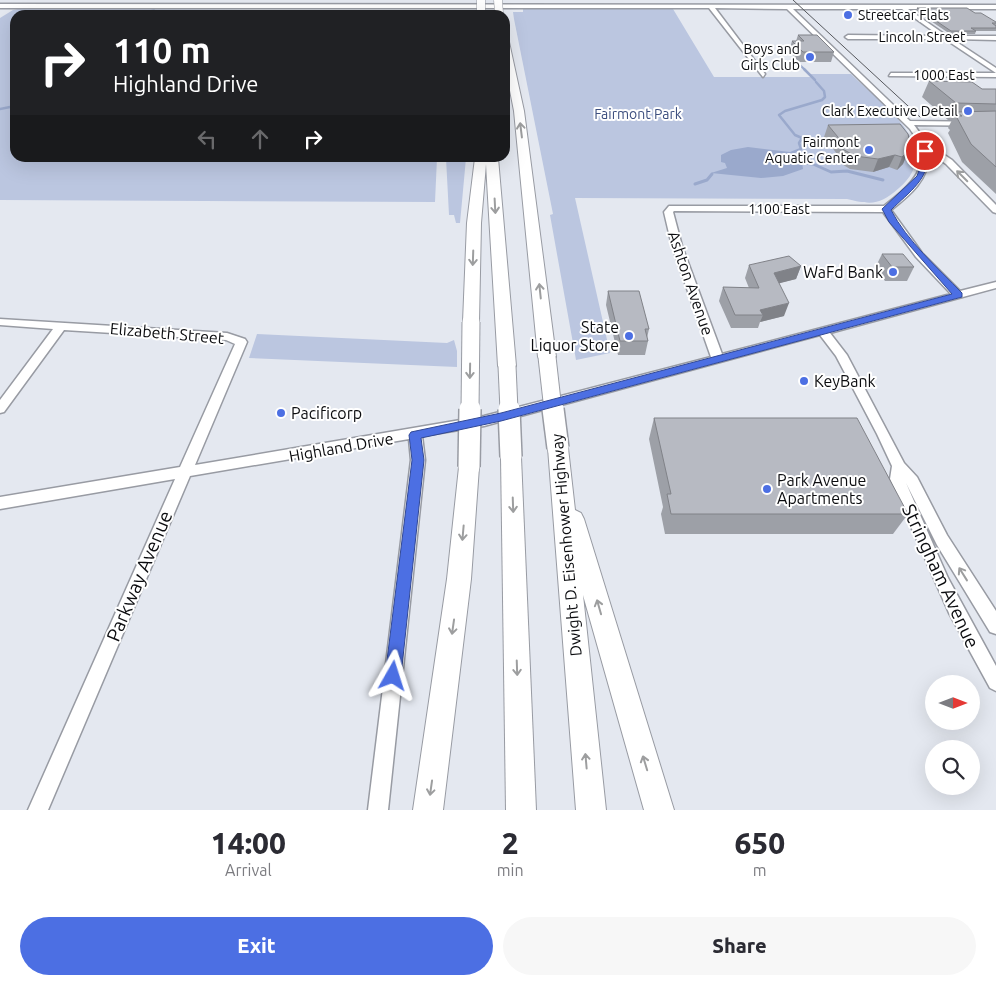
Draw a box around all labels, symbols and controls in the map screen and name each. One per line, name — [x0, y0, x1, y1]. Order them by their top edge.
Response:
place label: Streetcar Flats — [858, 7, 949, 23]
marker: Streetcar Flats — [842, 9, 854, 21]
street label: Lincoln Street — [878, 29, 966, 45]
icon: right — [30, 30, 95, 95]
text: 110 m — [113, 30, 211, 70]
place label: Boys and Girls Club — [741, 41, 800, 73]
marker: Boys and Girls Club — [804, 51, 816, 63]
street label: 1000 East — [913, 67, 975, 83]
text: Highland Drive — [113, 71, 259, 96]
place label: Clark Executive Detail — [822, 103, 958, 119]
marker: Clark Executive Detail — [962, 105, 974, 117]
park label: Fairmont Park — [594, 106, 682, 122]
one-way arrow — [516, 122, 526, 138]
icon: left — [193, 125, 221, 153]
icon: ahead — [246, 125, 274, 153]
icon: right — [299, 125, 327, 153]
pin — [904, 130, 946, 172]
place label: Fairmont Aquatic Center — [765, 134, 860, 166]
icon: arrive — [911, 137, 939, 165]
marker: Fairmont Aquatic Center — [863, 144, 875, 156]
one-way arrow — [956, 169, 968, 182]
one-way arrow — [490, 198, 499, 214]
street label: 1100 East — [748, 201, 810, 217]
street label: Ashton Avenue — [665, 229, 717, 337]
one-way arrow — [468, 250, 478, 266]
place label: WaFd Bank — [803, 263, 883, 281]
marker: WaFd Bank — [887, 266, 899, 278]
one-way arrow — [535, 283, 545, 299]
place label: State Liquor Store — [531, 318, 619, 354]
street label: Elizabeth Street — [109, 319, 226, 347]
marker: State Liquor Store — [623, 330, 635, 342]
one-way arrow — [466, 363, 475, 379]
place label: KeyBank — [814, 372, 876, 390]
marker: KeyBank — [798, 375, 810, 387]
place label: Pacificorp — [291, 404, 362, 422]
marker: Pacificorp — [275, 407, 287, 419]
street label: Highland Drive — [287, 429, 395, 465]
street label: Dwight D. Eisenhower Highway — [547, 433, 585, 657]
place label: Park Avenue Apartments — [777, 471, 866, 507]
marker: Park Avenue Apartments — [761, 483, 773, 495]
one-way arrow — [508, 497, 517, 513]
street label: Stringham Avenue — [898, 500, 984, 652]
street label: Parkway Avenue — [102, 507, 176, 645]
one-way arrow — [459, 525, 468, 541]
one-way arrow — [957, 568, 967, 582]
one-way arrow — [593, 600, 603, 616]
one-way arrow — [448, 619, 458, 635]
position arrow — [366, 649, 418, 701]
one-way arrow — [513, 659, 522, 675]
north arrow — [925, 675, 980, 730]
map controls — [925, 675, 980, 795]
button: search — [925, 740, 980, 795]
one-way arrow — [581, 754, 591, 770]
one-way arrow — [639, 756, 649, 772]
one-way arrow — [426, 780, 436, 796]
text: 14:00 — [211, 826, 286, 860]
text: 2 — [502, 826, 519, 860]
text: 650 — [734, 826, 785, 860]
text: Arrival — [225, 861, 272, 879]
text: min — [497, 861, 524, 879]
text: m — [753, 861, 767, 879]
button: Exit — [20, 917, 493, 975]
button: Share — [503, 917, 976, 975]

